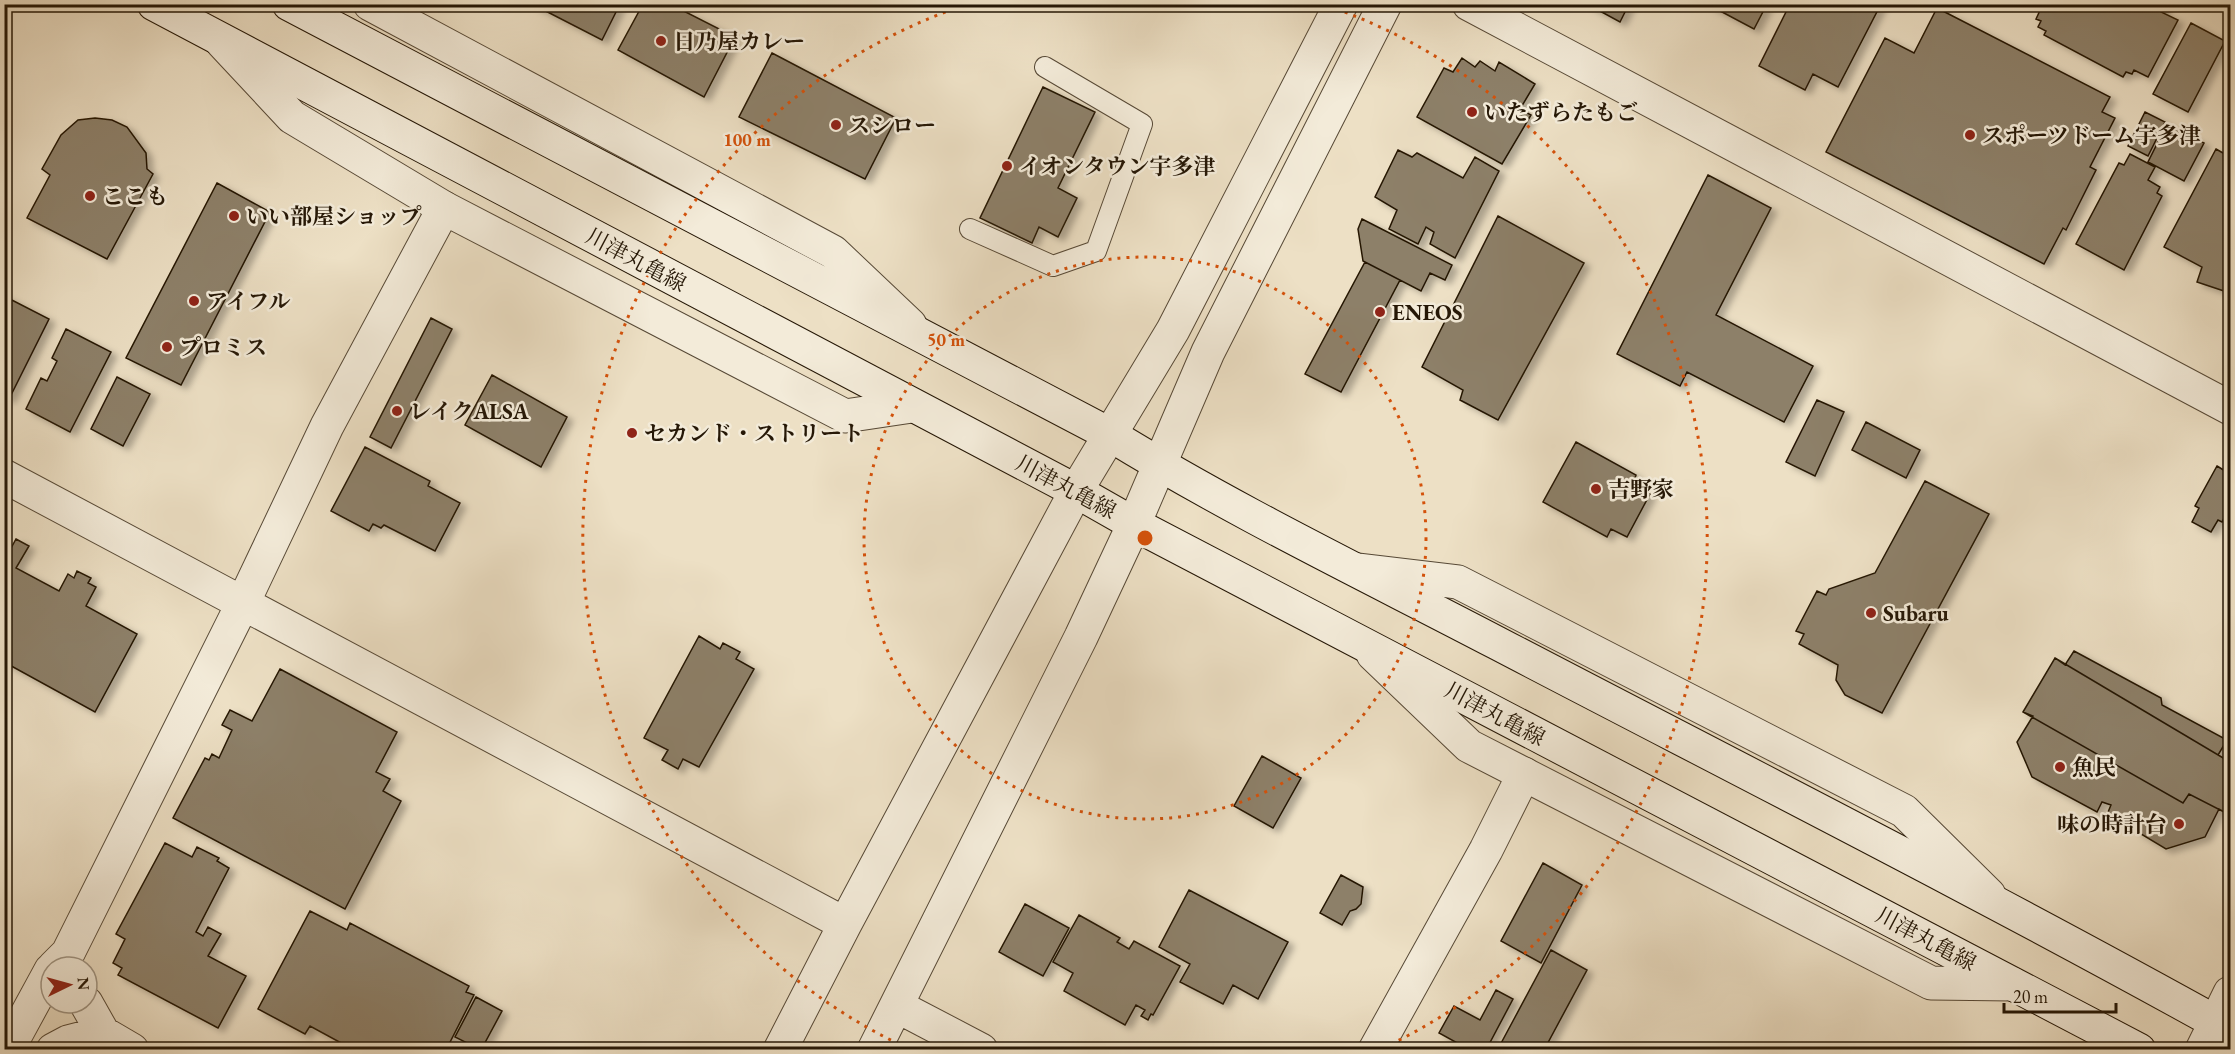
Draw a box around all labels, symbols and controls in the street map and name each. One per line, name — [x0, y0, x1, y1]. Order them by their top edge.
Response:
place label: 日乃屋カレー — [673, 27, 805, 56]
marker: 日乃屋カレー — [654, 34, 668, 48]
place label: いたずらたもご — [1484, 98, 1638, 127]
marker: いたずらたもご — [1465, 105, 1479, 119]
place label: スシロー — [848, 111, 936, 140]
marker: スシロー — [829, 118, 843, 132]
place label: スポーツドーム宇多津 — [1982, 121, 2201, 150]
text: 100 m — [723, 128, 771, 151]
marker: スポーツドーム宇多津 — [1963, 128, 1977, 142]
place label: イオンタウン宇多津 — [1019, 152, 1215, 181]
marker: イオンタウン宇多津 — [1000, 159, 1014, 173]
place label: ここも — [102, 182, 168, 211]
marker: ここも — [83, 189, 97, 203]
place label: いい部屋ショップ — [246, 202, 422, 231]
marker: いい部屋ショップ — [227, 209, 241, 223]
street label: 川津丸亀線 — [581, 221, 691, 299]
place label: アイフル — [206, 287, 290, 316]
marker: アイフル — [187, 294, 201, 308]
place label: ENEOS — [1392, 298, 1463, 327]
marker: ENEOS — [1373, 305, 1387, 319]
text: 50 m — [927, 328, 965, 351]
place label: プロミス — [179, 333, 267, 362]
marker: プロミス — [160, 340, 174, 354]
place label: レイクALSA — [409, 397, 529, 426]
marker: レイクALSA — [390, 404, 404, 418]
place label: セカンド・ストリート — [644, 419, 864, 448]
marker: セカンド・ストリート — [625, 426, 639, 440]
street label: 川津丸亀線 — [1011, 448, 1121, 526]
place label: 吉野家 — [1608, 475, 1674, 504]
marker: 吉野家 — [1589, 482, 1603, 496]
centre of rings — [1135, 528, 1155, 548]
place label: Subaru — [1883, 599, 1949, 628]
marker: Subaru — [1864, 606, 1878, 620]
street label: 川津丸亀線 — [1440, 675, 1550, 753]
place label: 魚民 — [2072, 753, 2116, 782]
marker: 魚民 — [2053, 760, 2067, 774]
place label: 味の時計台 — [2057, 810, 2167, 839]
marker: 味の時計台 — [2172, 817, 2186, 831]
street label: 川津丸亀線 — [1871, 900, 1981, 978]
north arrow — [39, 955, 99, 1015]
text: N — [72, 976, 94, 991]
scale bar — [2004, 976, 2116, 1014]
text: 20 m — [2013, 985, 2048, 1008]

